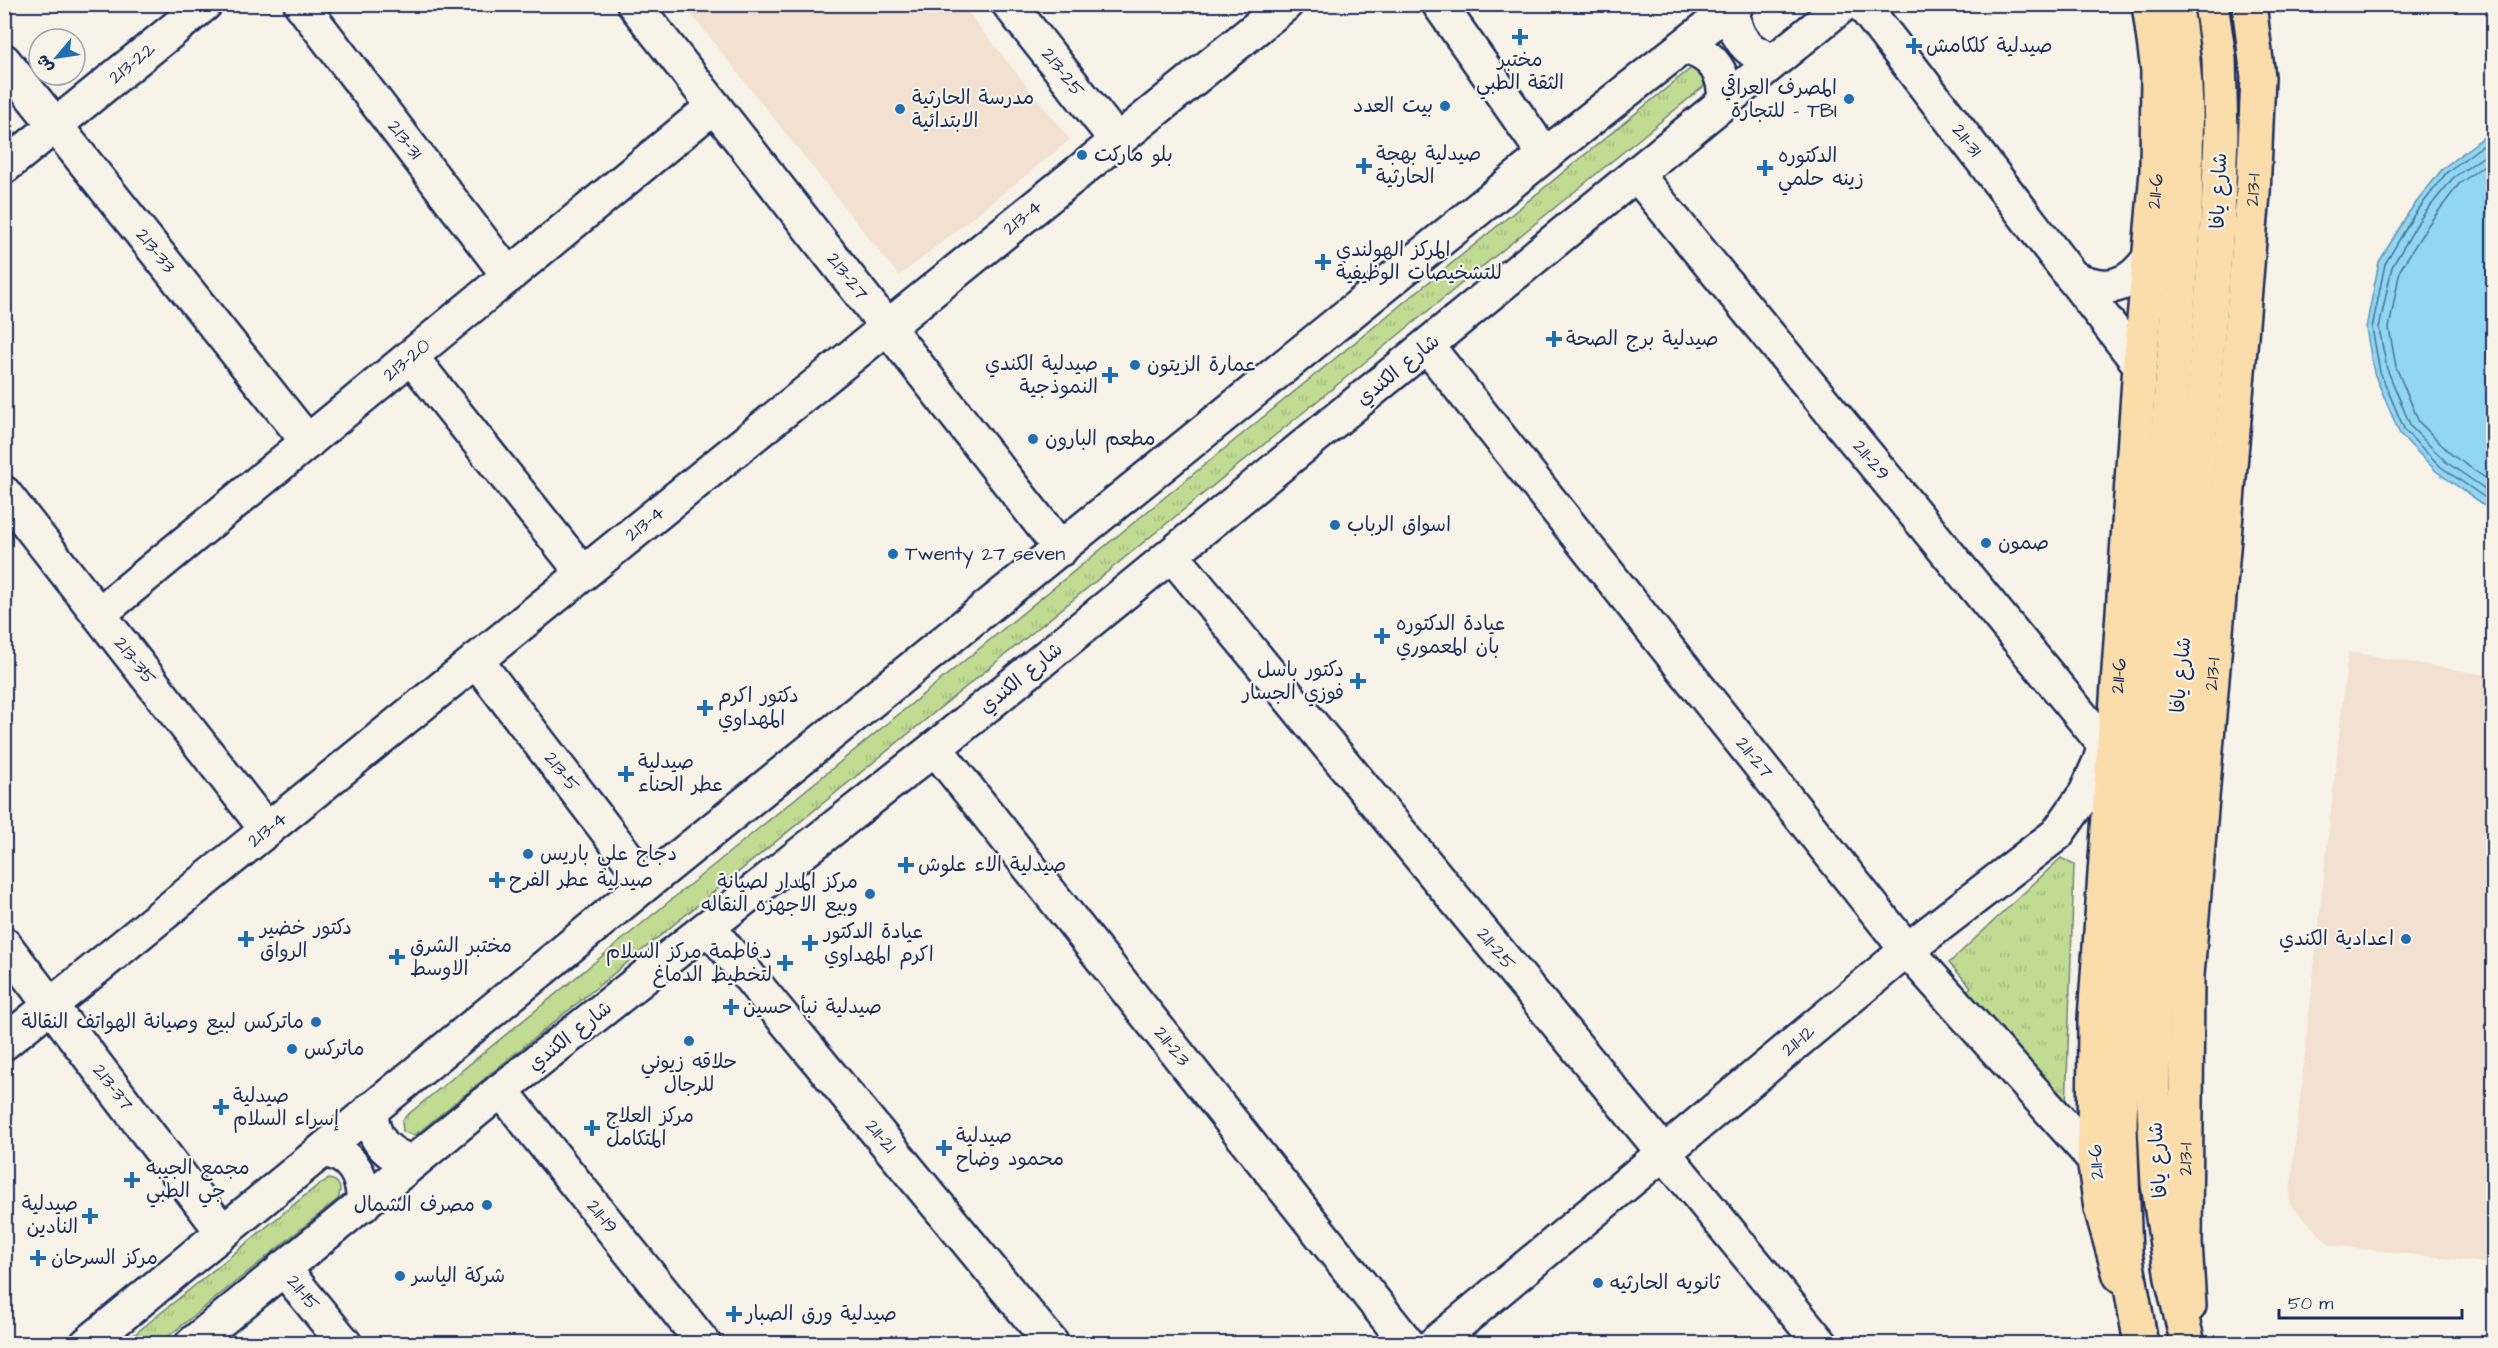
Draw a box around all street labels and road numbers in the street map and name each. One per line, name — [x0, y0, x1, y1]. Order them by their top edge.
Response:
street label: 213-22 — [103, 35, 162, 91]
street label: 213-25 — [1035, 42, 1091, 103]
street label: 213-31 — [381, 114, 429, 166]
street label: 211-31 — [1945, 118, 1989, 163]
street label: شارع يافا — [2204, 152, 2234, 230]
street label: 211-6 — [2140, 172, 2171, 210]
street label: 213-1 — [2238, 172, 2268, 208]
street label: 213-4 — [997, 193, 1049, 242]
street label: 213-33 — [129, 222, 182, 280]
street label: 213-27 — [820, 246, 875, 306]
street label: شارع الكندي — [1350, 328, 1446, 412]
street label: 213-20 — [377, 332, 437, 388]
street label: 211-29 — [1846, 434, 1896, 487]
street label: 213-4 — [619, 499, 671, 548]
street label: 213-35 — [107, 631, 163, 691]
street label: شارع الكندي — [973, 636, 1069, 720]
street label: شارع يافا — [2164, 636, 2198, 714]
street label: 213-1 — [2197, 656, 2228, 692]
street label: 211-6 — [2103, 657, 2134, 695]
street label: 211-27 — [1729, 731, 1780, 785]
street label: 213-5 — [537, 746, 586, 798]
street label: 213-4 — [241, 805, 294, 854]
street label: 211-25 — [1470, 921, 1522, 976]
street label: شارع الكندي — [522, 994, 618, 1078]
street label: 211-12 — [1775, 1018, 1822, 1063]
street label: 211-23 — [1147, 1020, 1197, 1073]
street label: 213-37 — [86, 1058, 140, 1117]
street label: 211-21 — [858, 1113, 904, 1160]
street label: شارع يافا — [2141, 1121, 2175, 1199]
street label: 213-1 — [2172, 1142, 2200, 1176]
street label: 211-6 — [2081, 1143, 2111, 1181]
street label: 211-19 — [580, 1193, 625, 1240]
street label: 211-15 — [280, 1269, 327, 1317]

